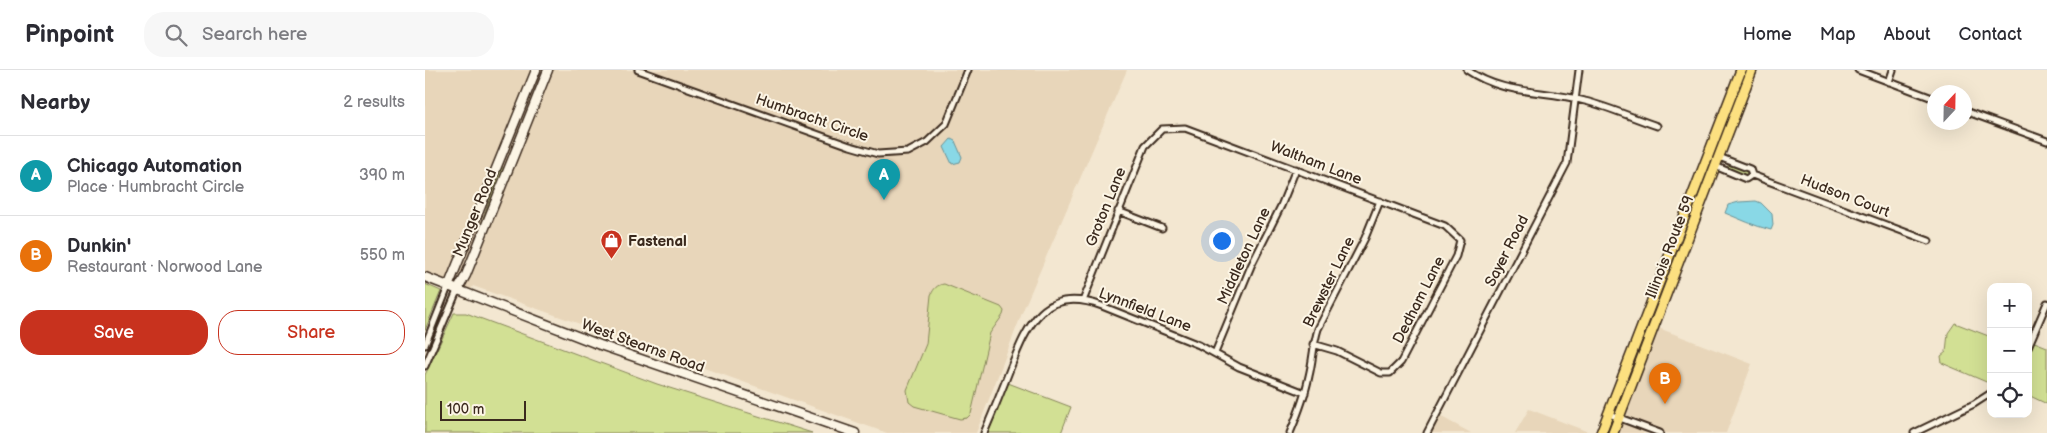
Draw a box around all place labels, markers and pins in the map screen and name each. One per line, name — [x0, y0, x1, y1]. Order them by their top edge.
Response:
pin: A — [868, 159, 900, 200]
shop icon: Fastenal — [600, 229, 624, 260]
place label: Fastenal — [628, 232, 687, 251]
pin: B — [1649, 363, 1681, 404]

